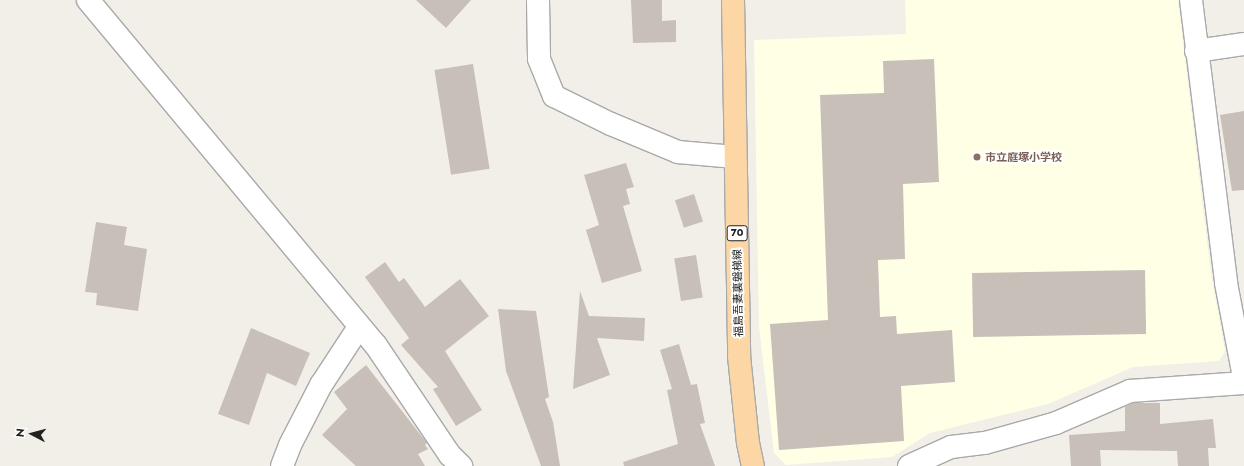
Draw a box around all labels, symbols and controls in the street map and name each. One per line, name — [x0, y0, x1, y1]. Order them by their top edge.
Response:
place label: 市立庭塚小学校 — [985, 150, 1062, 164]
marker: 市立庭塚小学校 — [972, 152, 982, 162]
road number: 70 — [726, 225, 748, 241]
street label: 福島吾妻裏磐梯線 — [731, 249, 745, 337]
north arrow — [12, 414, 52, 454]
text: N — [12, 428, 28, 438]

